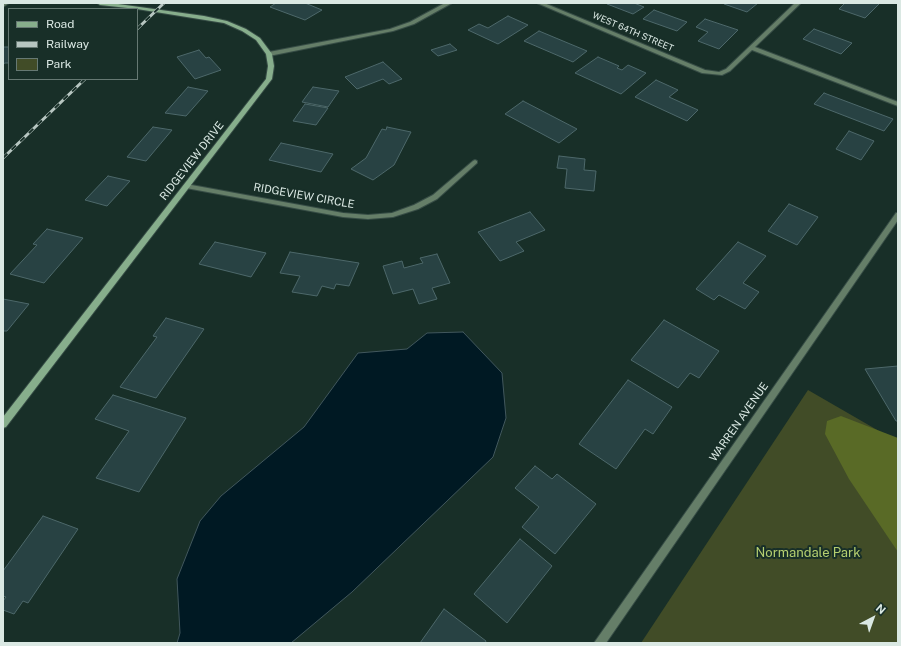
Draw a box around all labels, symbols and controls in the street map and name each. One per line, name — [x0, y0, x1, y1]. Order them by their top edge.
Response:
legend — [8, 8, 138, 80]
street label: WEST 64TH STREET — [591, 10, 675, 54]
text: Road — [46, 17, 74, 31]
text: Railway — [46, 37, 89, 51]
text: Park — [46, 57, 72, 71]
street label: RIDGEVIEW DRIVE — [157, 119, 227, 203]
street label: RIDGEVIEW CIRCLE — [252, 181, 356, 211]
street label: WARREN AVENUE — [707, 380, 771, 464]
park label: Normandale Park — [756, 545, 860, 561]
north arrow — [853, 598, 893, 638]
text: N — [874, 602, 888, 616]

